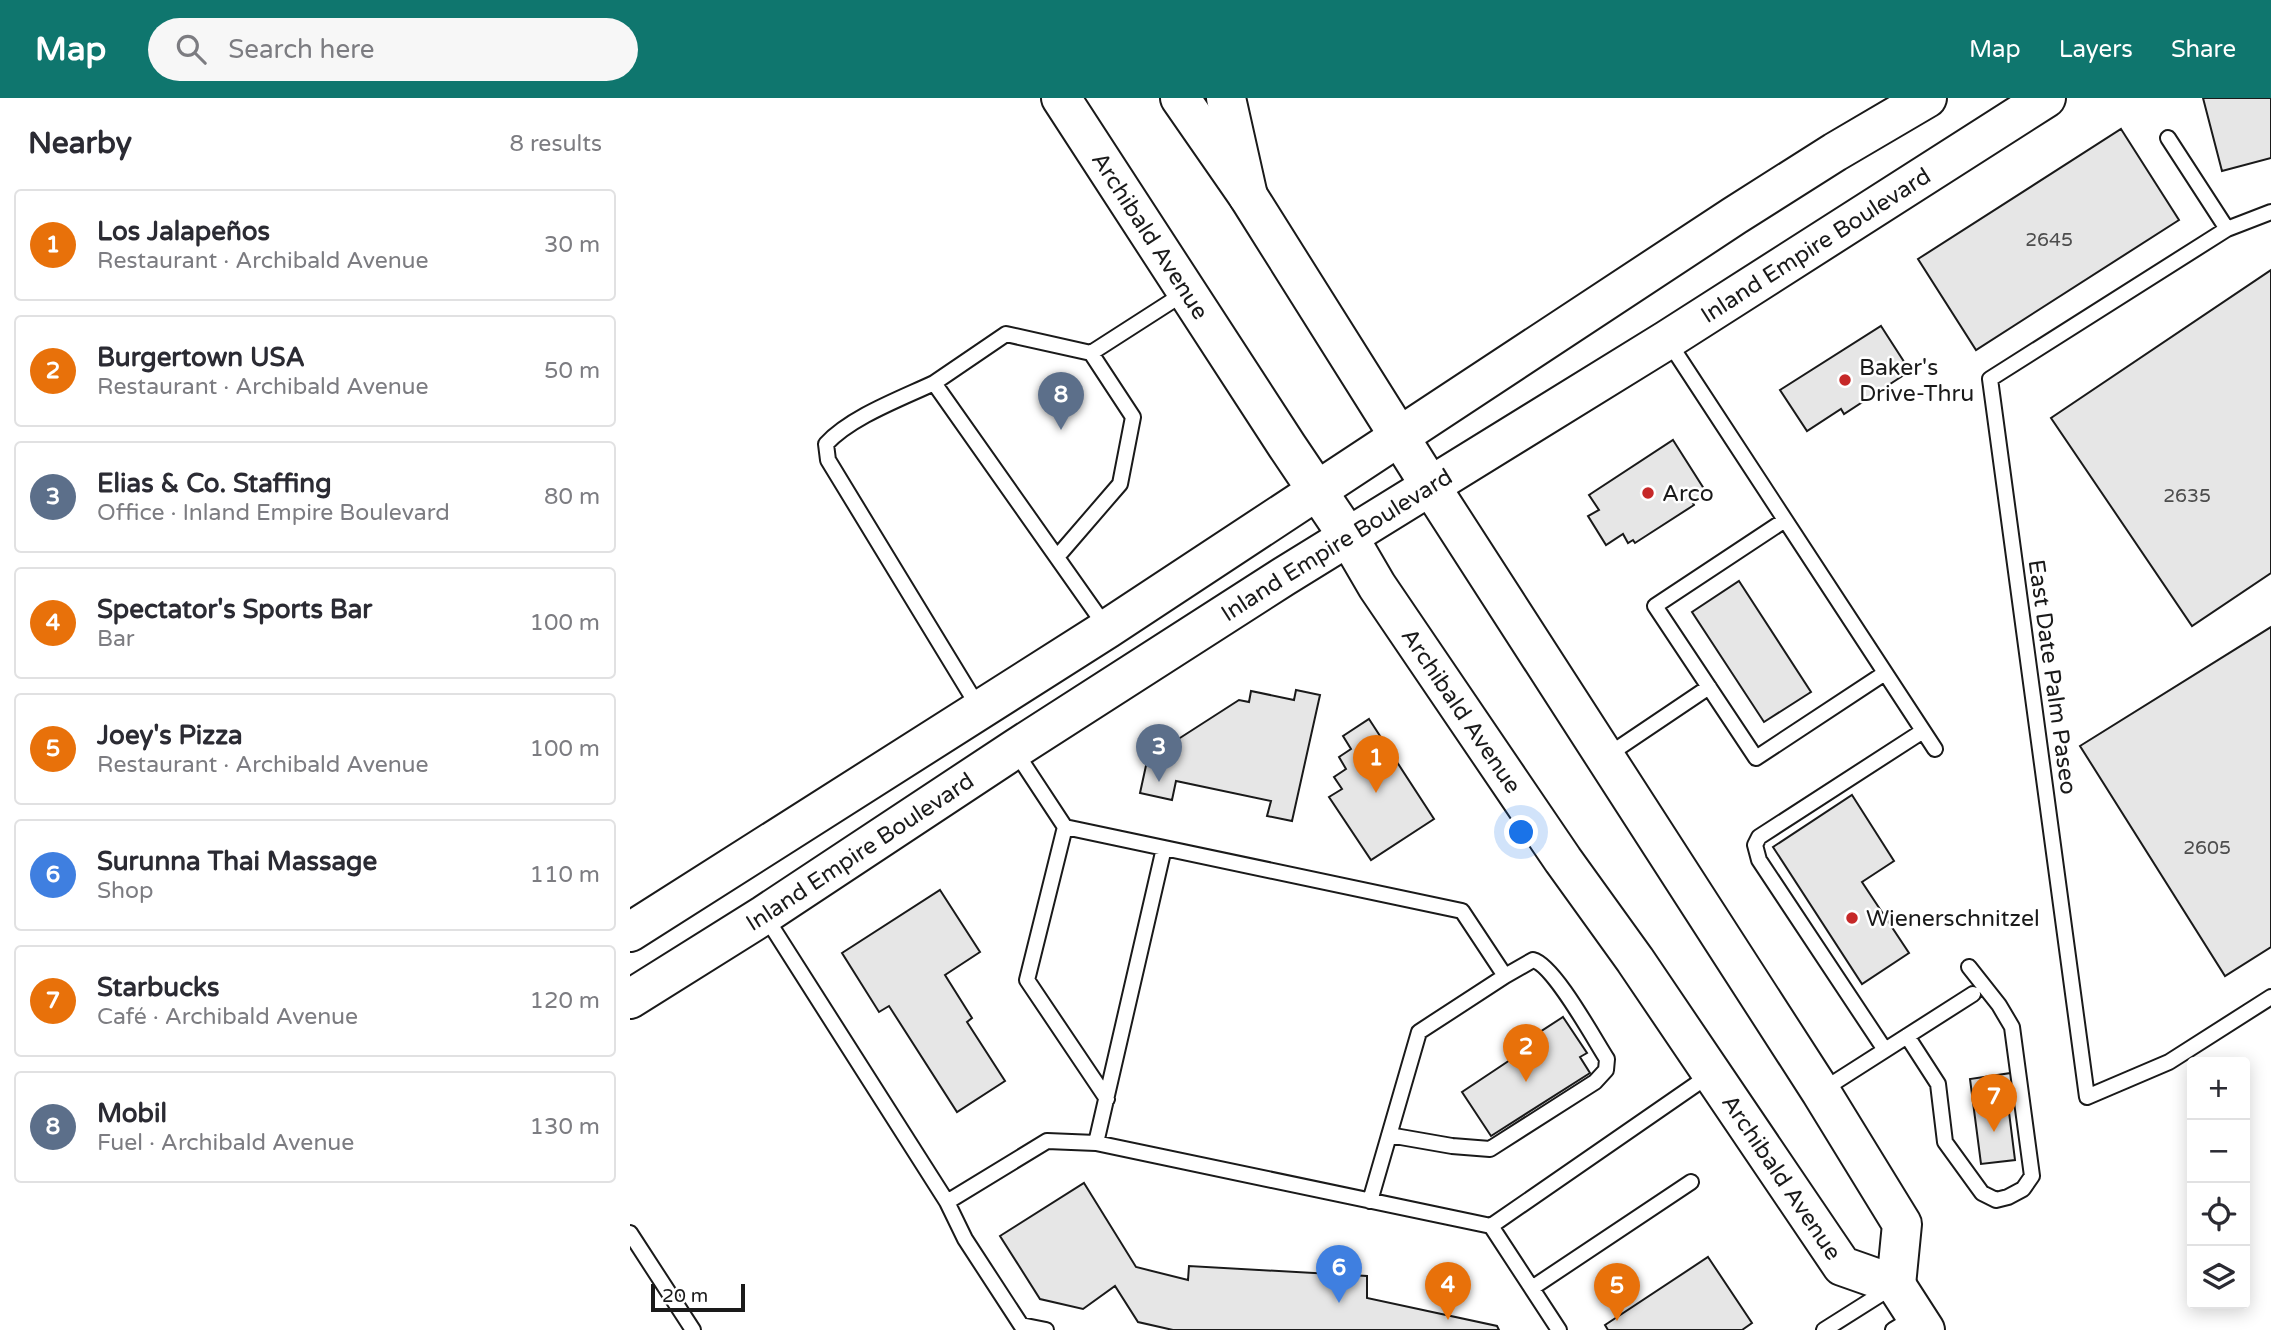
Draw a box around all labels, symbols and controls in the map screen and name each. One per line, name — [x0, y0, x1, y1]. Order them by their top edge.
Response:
search box — [148, 18, 638, 81]
text: Map — [35, 30, 106, 69]
icon: search — [172, 30, 210, 68]
text: Search here — [228, 34, 374, 65]
text: Map — [1969, 35, 2021, 64]
text: Layers — [2059, 35, 2133, 64]
text: Share — [2171, 35, 2236, 64]
text: Nearby — [28, 125, 132, 162]
text: 8 results — [509, 130, 602, 158]
street label: Archibald Avenue — [1085, 147, 1214, 325]
street label: Inland Empire Boulevard — [1696, 162, 1936, 330]
text: Los Jalapeños — [97, 216, 270, 247]
house number: 2645 — [2025, 229, 2073, 251]
text: 1 — [46, 231, 60, 259]
text: 30 m — [544, 231, 600, 259]
text: Restaurant · Archibald Avenue — [97, 247, 429, 275]
text: Burgertown USA — [97, 342, 305, 373]
place label: Baker's Drive-Thru — [1859, 354, 1974, 408]
text: 2 — [46, 357, 60, 385]
text: 50 m — [544, 357, 600, 385]
pin: 8 — [1038, 372, 1084, 430]
marker: Baker's Drive-Thru — [1837, 372, 1853, 388]
text: Restaurant · Archibald Avenue — [97, 373, 429, 401]
street label: Inland Empire Boulevard — [1216, 463, 1458, 628]
text: Elias & Co. Staffing — [97, 468, 332, 499]
place label: Arco — [1662, 480, 1714, 508]
text: 3 — [46, 483, 60, 511]
text: 80 m — [544, 483, 600, 511]
marker: Arco — [1640, 485, 1656, 501]
house number: 2635 — [2163, 485, 2211, 507]
text: Office · Inland Empire Boulevard — [97, 499, 450, 527]
street label: East Date Palm Paseo — [2022, 558, 2082, 796]
text: Spectator's Sports Bar — [97, 594, 372, 625]
text: 4 — [46, 609, 60, 637]
text: 100 m — [530, 609, 600, 637]
street label: Archibald Avenue — [1395, 623, 1527, 799]
text: Bar — [97, 625, 135, 653]
text: Joey's Pizza — [97, 720, 243, 751]
pin: 3 — [1136, 724, 1182, 782]
text: 5 — [46, 735, 60, 763]
text: 100 m — [530, 735, 600, 763]
pin: 1 — [1353, 735, 1399, 793]
text: Restaurant · Archibald Avenue — [97, 751, 429, 779]
street label: Inland Empire Boulevard — [741, 767, 980, 938]
your location — [1504, 815, 1538, 849]
house number: 2605 — [2183, 837, 2231, 859]
text: Surunna Thai Massage — [97, 846, 377, 877]
text: 6 — [46, 861, 60, 889]
text: 110 m — [530, 861, 600, 889]
text: Shop — [97, 877, 154, 905]
place label: Wienerschnitzel — [1866, 905, 2040, 933]
marker: Wienerschnitzel — [1844, 910, 1860, 926]
text: Starbucks — [97, 972, 220, 1003]
text: 7 — [46, 987, 60, 1015]
text: 120 m — [530, 987, 600, 1015]
text: Café · Archibald Avenue — [97, 1003, 358, 1031]
pin: 2 — [1503, 1024, 1549, 1082]
map controls — [2187, 1057, 2250, 1309]
button: + — [2187, 1057, 2250, 1120]
pin: 7 — [1971, 1074, 2017, 1132]
street label: Archibald Avenue — [1715, 1090, 1847, 1266]
text: Mobil — [97, 1098, 167, 1129]
text: 8 — [46, 1113, 60, 1141]
text: 130 m — [530, 1113, 600, 1141]
button: − — [2187, 1120, 2250, 1183]
text: Fuel · Archibald Avenue — [97, 1129, 354, 1157]
button: locate — [2187, 1183, 2250, 1246]
pin: 6 — [1316, 1245, 1362, 1303]
button: layers — [2187, 1246, 2250, 1309]
pin: 4 — [1425, 1262, 1471, 1320]
pin: 5 — [1594, 1263, 1640, 1321]
scale bar — [651, 1281, 746, 1313]
text: 20 m — [662, 1285, 708, 1307]

